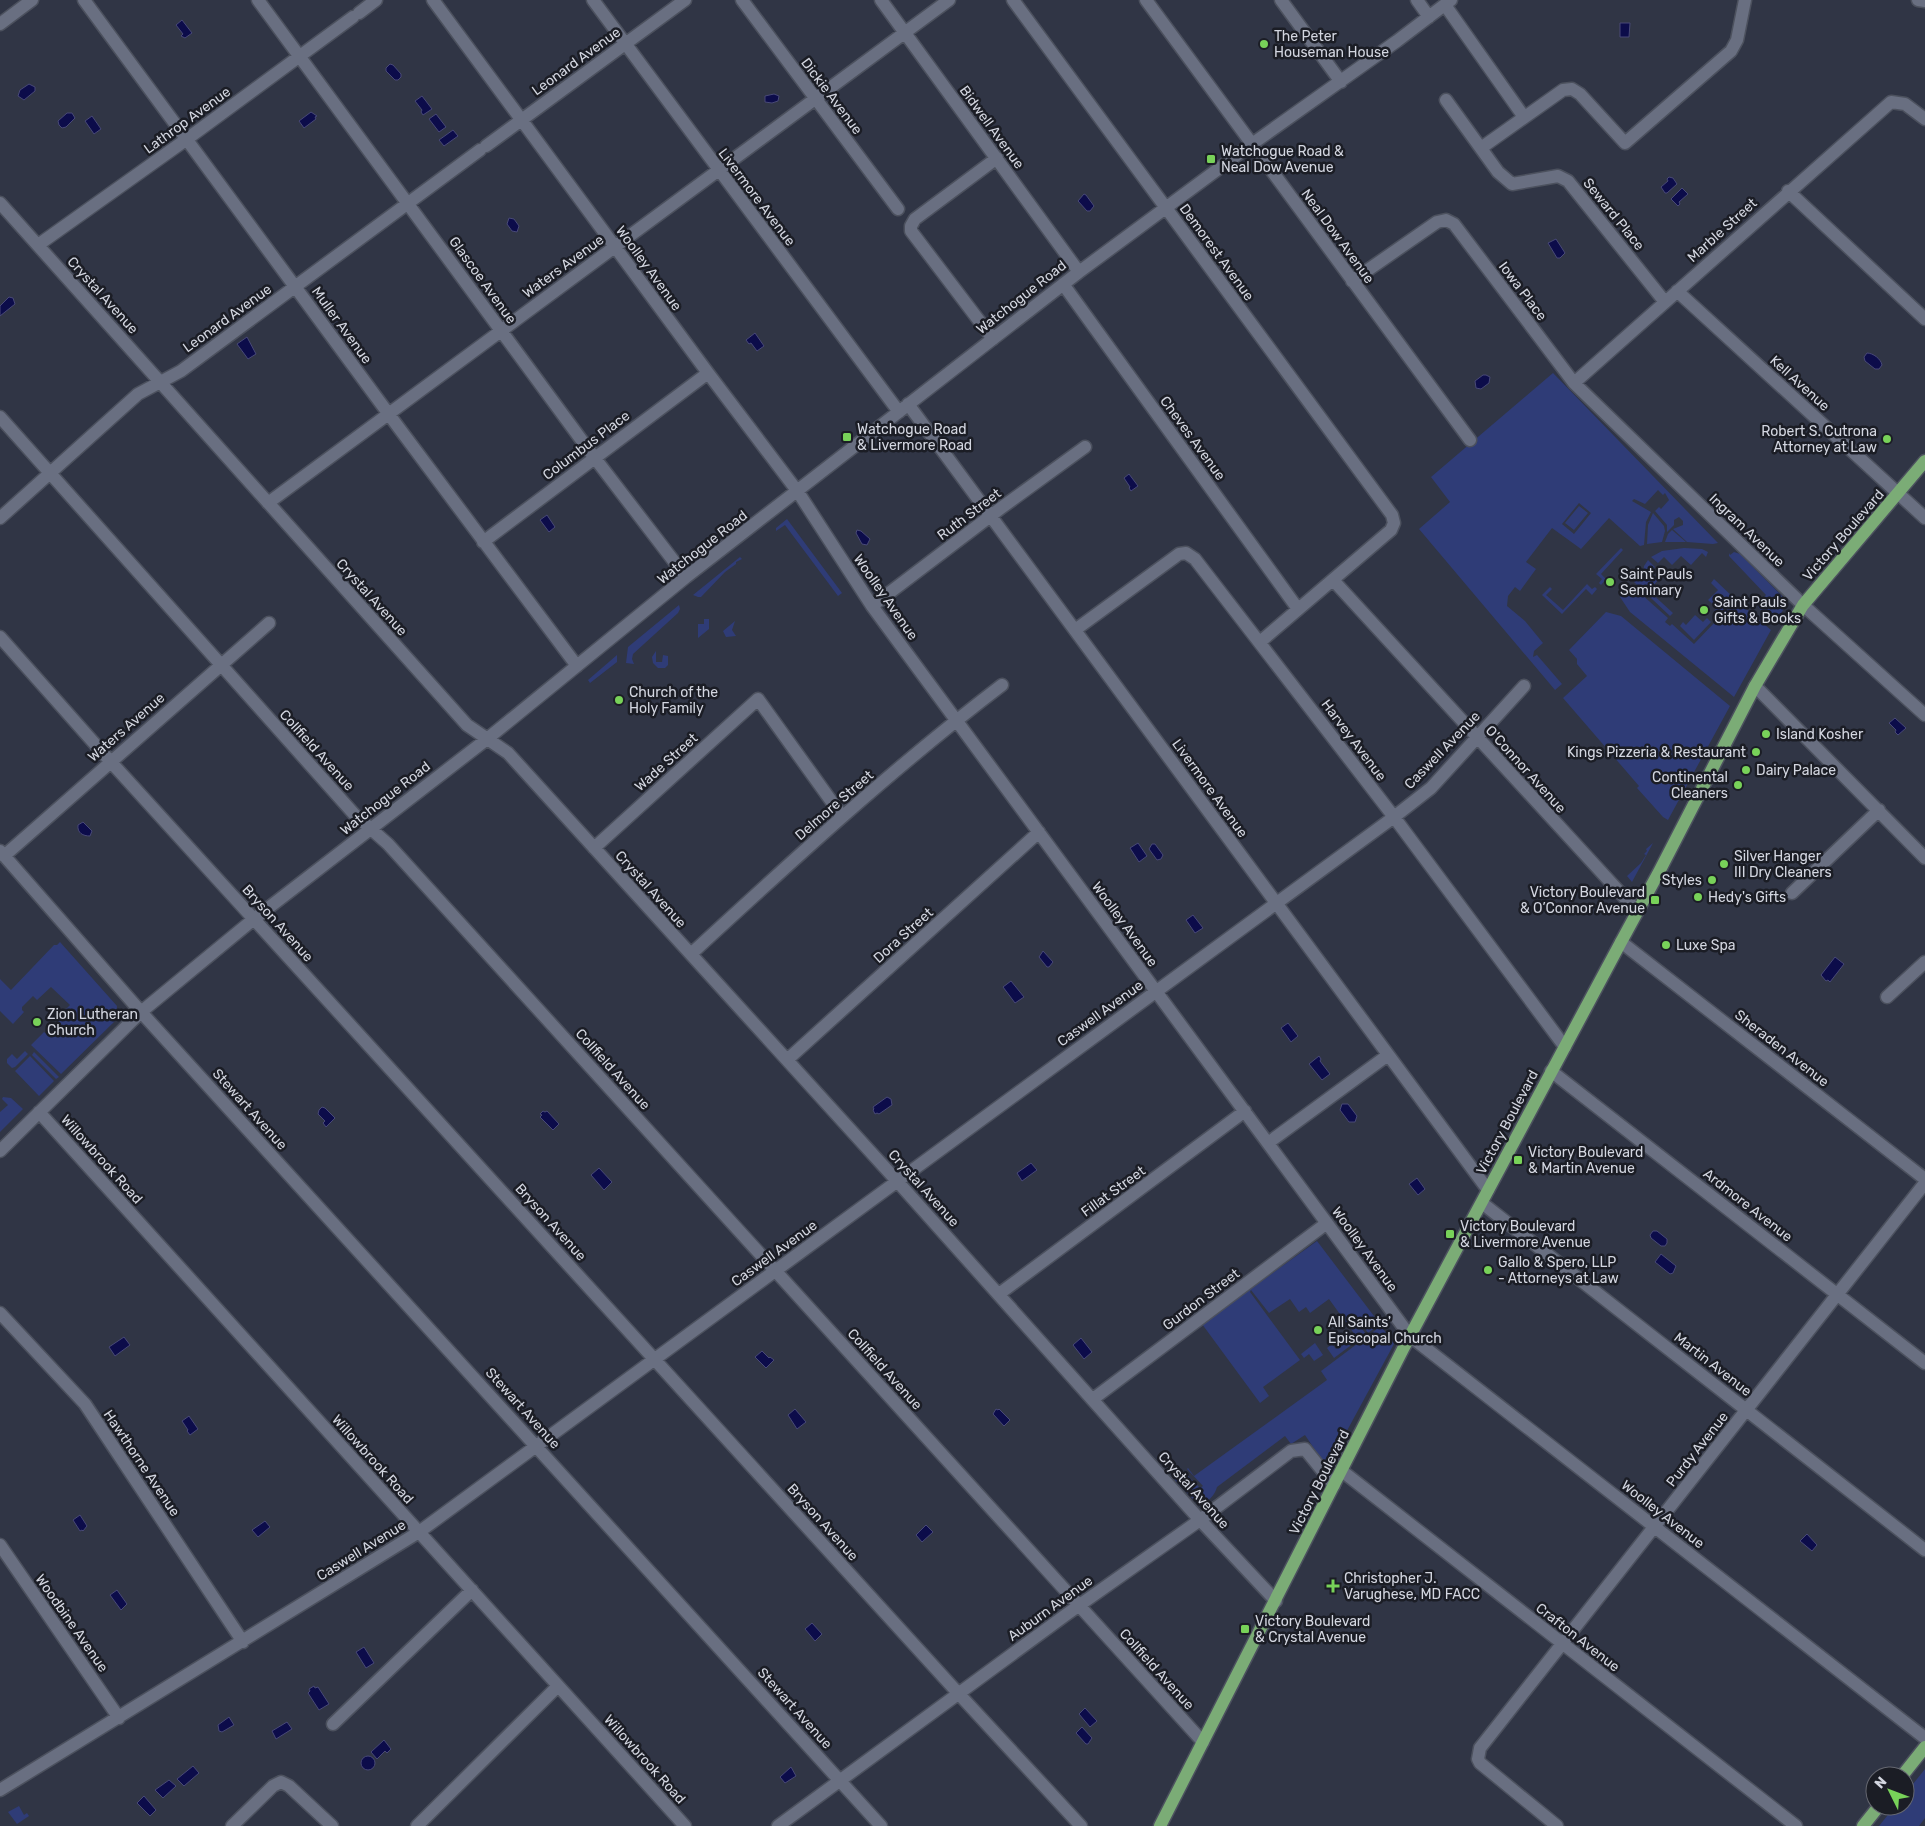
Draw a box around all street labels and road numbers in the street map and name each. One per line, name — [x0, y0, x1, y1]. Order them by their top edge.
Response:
street label: Leonard Avenue — [529, 23, 624, 99]
street label: Dickie Avenue — [797, 55, 866, 138]
street label: Bidwell Avenue — [956, 82, 1028, 172]
street label: Lathrop Avenue — [141, 83, 234, 158]
street label: Livermore Avenue — [714, 145, 799, 249]
street label: Seward Place — [1579, 175, 1648, 254]
street label: Neal Dow Avenue — [1298, 186, 1378, 287]
street label: Marble Street — [1684, 194, 1761, 266]
street label: Demorest Avenue — [1176, 200, 1258, 304]
street label: Woolley Avenue — [612, 223, 685, 314]
street label: Waters Avenue — [519, 231, 607, 302]
street label: Glascoe Avenue — [445, 233, 520, 327]
street label: Crystal Avenue — [64, 253, 142, 338]
street label: Watchogue Road — [973, 257, 1070, 338]
street label: Iowa Place — [1495, 258, 1550, 324]
street label: Leonard Avenue — [180, 280, 275, 356]
street label: Muller Avenue — [308, 283, 375, 367]
street label: Kell Avenue — [1766, 352, 1833, 415]
street label: Cheves Avenue — [1156, 393, 1229, 484]
street label: Columbus Place — [539, 407, 633, 484]
street label: Ruth Street — [934, 485, 1005, 544]
street label: Victory Boulevard — [1799, 486, 1888, 584]
street label: Ingram Avenue — [1705, 490, 1788, 571]
street label: Watchogue Road — [654, 507, 751, 588]
street label: Woolley Avenue — [850, 551, 922, 644]
street label: Crystal Avenue — [333, 555, 411, 640]
street label: Waters Avenue — [84, 689, 168, 765]
street label: Harvey Avenue — [1317, 696, 1390, 784]
street label: Collfield Avenue — [276, 706, 358, 795]
street label: Caswell Avenue — [1401, 708, 1484, 793]
street label: O'Connor Avenue — [1482, 722, 1570, 817]
street label: Wade Street — [631, 729, 702, 795]
street label: Livermore Avenue — [1168, 736, 1251, 841]
street label: Watchogue Road — [337, 758, 434, 839]
street label: Delmore Street — [792, 766, 877, 844]
street label: Crystal Avenue — [612, 847, 690, 932]
street label: Woolley Avenue — [1088, 879, 1161, 970]
street label: Bryson Avenue — [239, 881, 317, 966]
street label: Dora Street — [870, 904, 937, 967]
street label: Caswell Avenue — [1054, 977, 1147, 1050]
street label: Sheraden Avenue — [1731, 1006, 1832, 1091]
street label: Collfield Avenue — [572, 1025, 654, 1114]
street label: Stewart Avenue — [209, 1065, 291, 1154]
street label: Victory Boulevard — [1473, 1067, 1542, 1177]
street label: Willowbrook Road — [57, 1111, 146, 1207]
street label: Crystal Avenue — [885, 1146, 963, 1231]
street label: Fillat Street — [1078, 1162, 1149, 1220]
street label: Ardmore Avenue — [1700, 1165, 1796, 1246]
street label: Bryson Avenue — [512, 1180, 590, 1265]
street label: Woolley Avenue — [1328, 1204, 1401, 1295]
street label: Caswell Avenue — [728, 1217, 821, 1290]
street label: Gurdon Street — [1159, 1265, 1244, 1334]
street label: Collfield Avenue — [844, 1325, 926, 1414]
street label: Martin Avenue — [1671, 1329, 1755, 1400]
street label: Stewart Avenue — [482, 1364, 564, 1453]
street label: Hawthorne Avenue — [100, 1407, 184, 1520]
street label: Purdy Avenue — [1663, 1408, 1732, 1490]
street label: Willowbrook Road — [328, 1411, 417, 1507]
street label: Victory Boulevard — [1286, 1427, 1353, 1537]
street label: Crystal Avenue — [1155, 1448, 1233, 1533]
street label: Woolley Avenue — [1618, 1477, 1708, 1552]
street label: Bryson Avenue — [784, 1480, 862, 1565]
street label: Caswell Avenue — [314, 1516, 409, 1585]
street label: Woodbine Avenue — [32, 1571, 112, 1676]
street label: Auburn Avenue — [1005, 1572, 1096, 1645]
street label: Crafton Avenue — [1532, 1599, 1623, 1675]
street label: Collfield Avenue — [1116, 1625, 1198, 1714]
street label: Stewart Avenue — [754, 1664, 836, 1753]
street label: Willowbrook Road — [600, 1711, 689, 1807]

